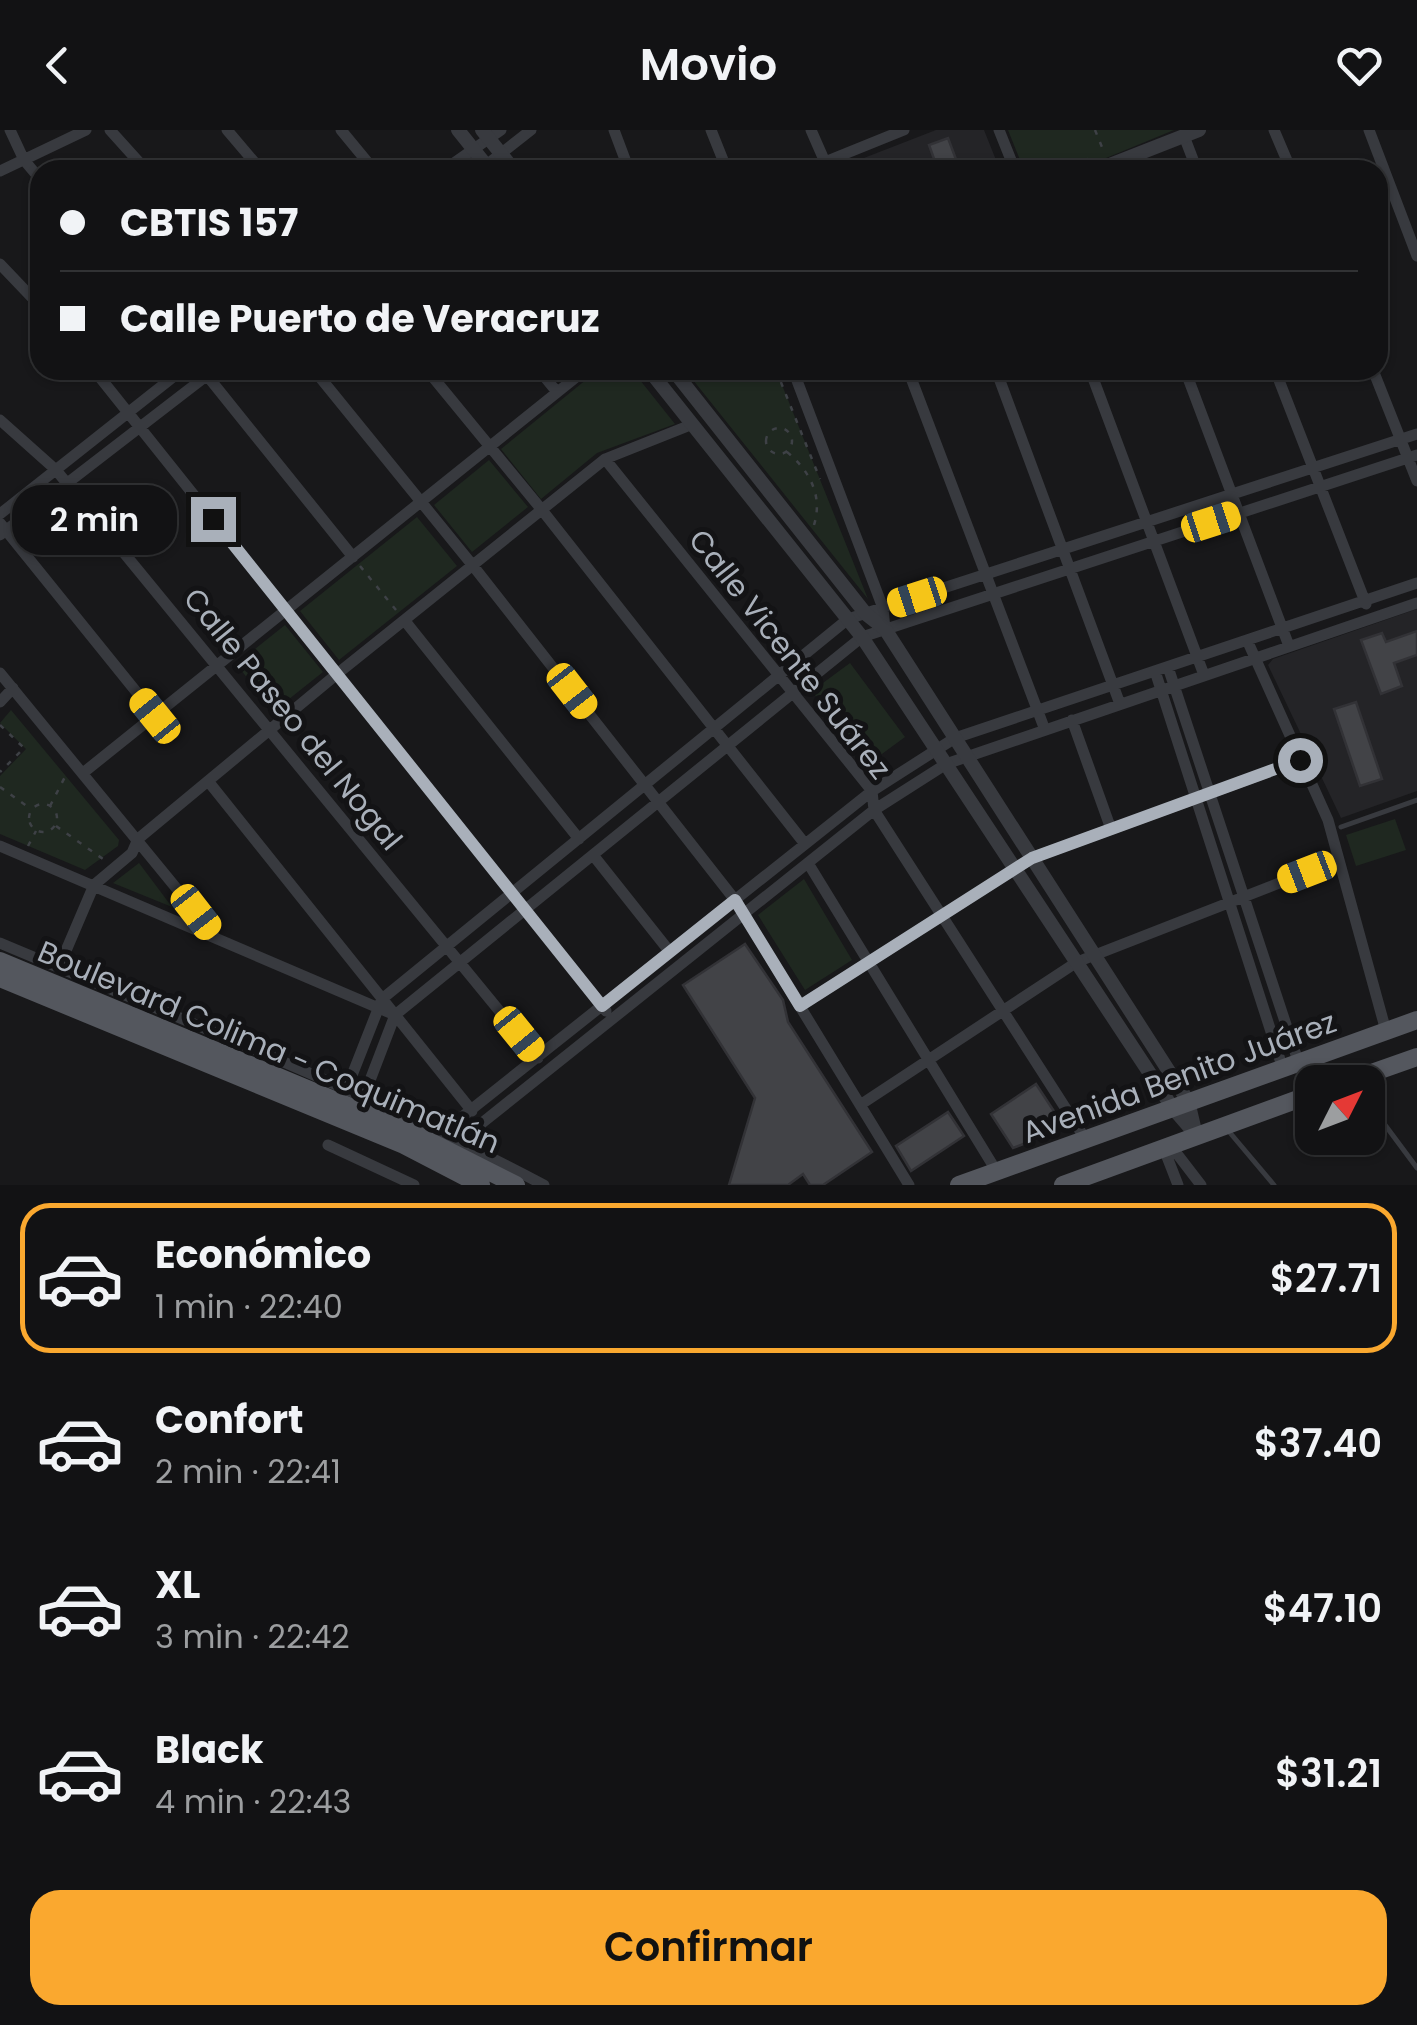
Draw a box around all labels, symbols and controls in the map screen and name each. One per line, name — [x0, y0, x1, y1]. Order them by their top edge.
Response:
text: Movio — [640, 33, 777, 96]
icon: back — [30, 38, 85, 93]
icon: heart — [1332, 38, 1387, 93]
text: CBTIS 157 — [120, 196, 298, 249]
text: Calle Puerto de Veracruz — [120, 292, 600, 345]
callout: 2 min — [13, 484, 178, 554]
text: 2 min — [50, 497, 139, 542]
route end — [191, 497, 236, 542]
car — [1178, 498, 1244, 546]
street label: Calle Vicente Suárez — [679, 520, 901, 788]
car — [884, 573, 950, 621]
street label: Calle Paseo del Nogal — [174, 579, 412, 859]
car — [542, 658, 602, 724]
car — [124, 683, 186, 749]
route start — [1278, 738, 1323, 783]
car — [1274, 847, 1340, 897]
car — [166, 879, 226, 945]
street label: Boulevard Colima - Coquimatlán — [31, 930, 507, 1164]
street label: Avenida Benito Juárez — [1016, 1000, 1342, 1154]
car — [488, 1001, 550, 1067]
north arrow — [1295, 1065, 1385, 1155]
map controls — [1295, 1065, 1385, 1155]
text: Económico — [155, 1228, 371, 1281]
icon: car — [35, 1233, 125, 1323]
text: $27.71 — [1270, 1252, 1382, 1305]
text: 1 min · 22:40 — [155, 1284, 343, 1329]
text: Confort — [155, 1393, 303, 1446]
icon: car — [35, 1398, 125, 1488]
text: $37.40 — [1254, 1417, 1382, 1470]
text: 2 min · 22:41 — [155, 1449, 341, 1494]
text: XL — [155, 1558, 200, 1611]
icon: car — [35, 1563, 125, 1653]
text: $47.10 — [1263, 1582, 1382, 1635]
text: 3 min · 22:42 — [155, 1614, 350, 1659]
text: Black — [155, 1723, 264, 1776]
icon: car — [35, 1728, 125, 1818]
text: $31.21 — [1275, 1747, 1382, 1800]
text: 4 min · 22:43 — [155, 1779, 351, 1824]
button: Confirmar — [30, 1890, 1387, 2005]

